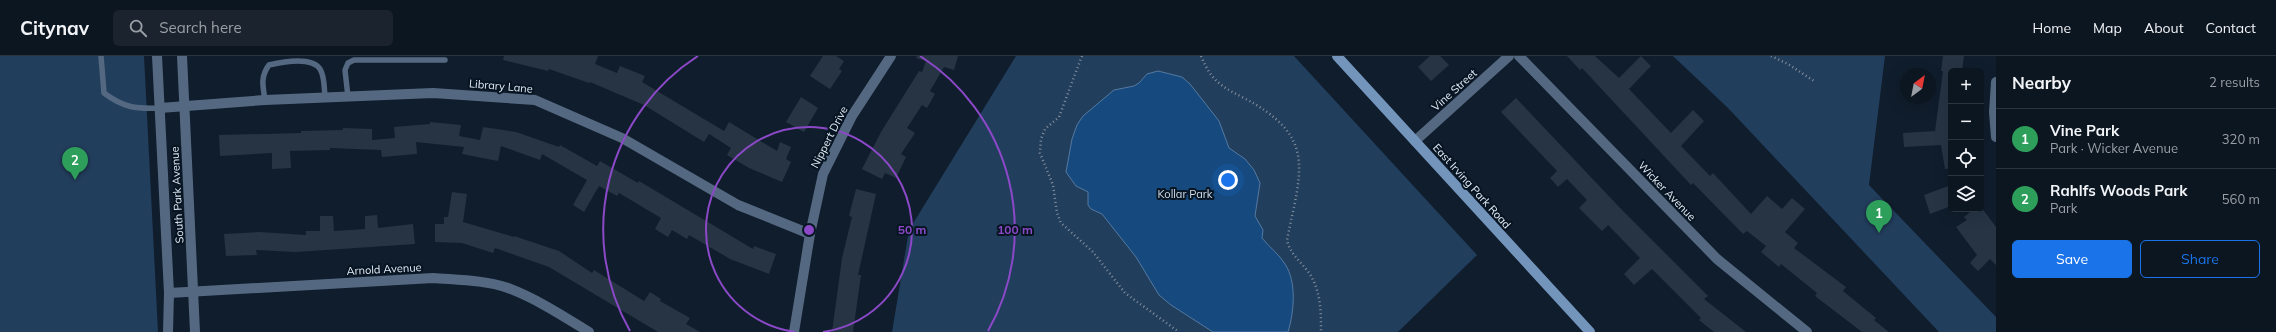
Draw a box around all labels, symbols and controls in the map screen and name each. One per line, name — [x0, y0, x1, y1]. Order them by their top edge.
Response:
search box — [113, 10, 393, 46]
text: Citynav — [20, 16, 89, 40]
icon: search — [127, 17, 149, 39]
text: Search here — [159, 18, 242, 37]
text: Home — [2032, 19, 2071, 37]
text: Map — [2093, 19, 2122, 37]
text: About — [2144, 19, 2184, 37]
text: Contact — [2206, 19, 2256, 37]
street label: Vine Street — [1429, 66, 1480, 114]
north arrow — [1900, 68, 1936, 104]
map controls — [1948, 68, 1984, 212]
button: + — [1948, 68, 1984, 104]
text: Nearby — [2012, 72, 2071, 93]
text: 2 results — [2209, 74, 2260, 90]
street label: Library Lane — [469, 76, 533, 96]
street label: Nippert Drive — [807, 104, 851, 170]
button: − — [1948, 104, 1984, 140]
text: Vine Park — [2050, 121, 2119, 140]
text: 1 — [2021, 131, 2029, 147]
text: 320 m — [2222, 131, 2260, 147]
button: locate — [1948, 140, 1984, 176]
text: Park · Wicker Avenue — [2050, 140, 2178, 156]
street label: East Irving Park Road — [1430, 141, 1514, 231]
street label: South Park Avenue — [167, 146, 187, 244]
pin: 2 — [62, 147, 88, 180]
street label: Wicker Avenue — [1635, 158, 1699, 224]
your location — [1218, 170, 1238, 190]
button: layers — [1948, 176, 1984, 212]
text: Rahlfs Woods Park — [2050, 181, 2187, 200]
park label: Kollar Park — [1158, 187, 1213, 201]
text: 2 — [2021, 191, 2029, 207]
text: 560 m — [2222, 191, 2260, 207]
pin: 1 — [1866, 200, 1892, 233]
text: Park — [2050, 200, 2077, 216]
text: 50 m — [898, 222, 926, 237]
text: 100 m — [997, 222, 1033, 237]
centre of rings — [802, 223, 816, 237]
button: Save — [2012, 240, 2132, 278]
button: Share — [2140, 240, 2260, 278]
street label: Arnold Avenue — [346, 260, 422, 278]

